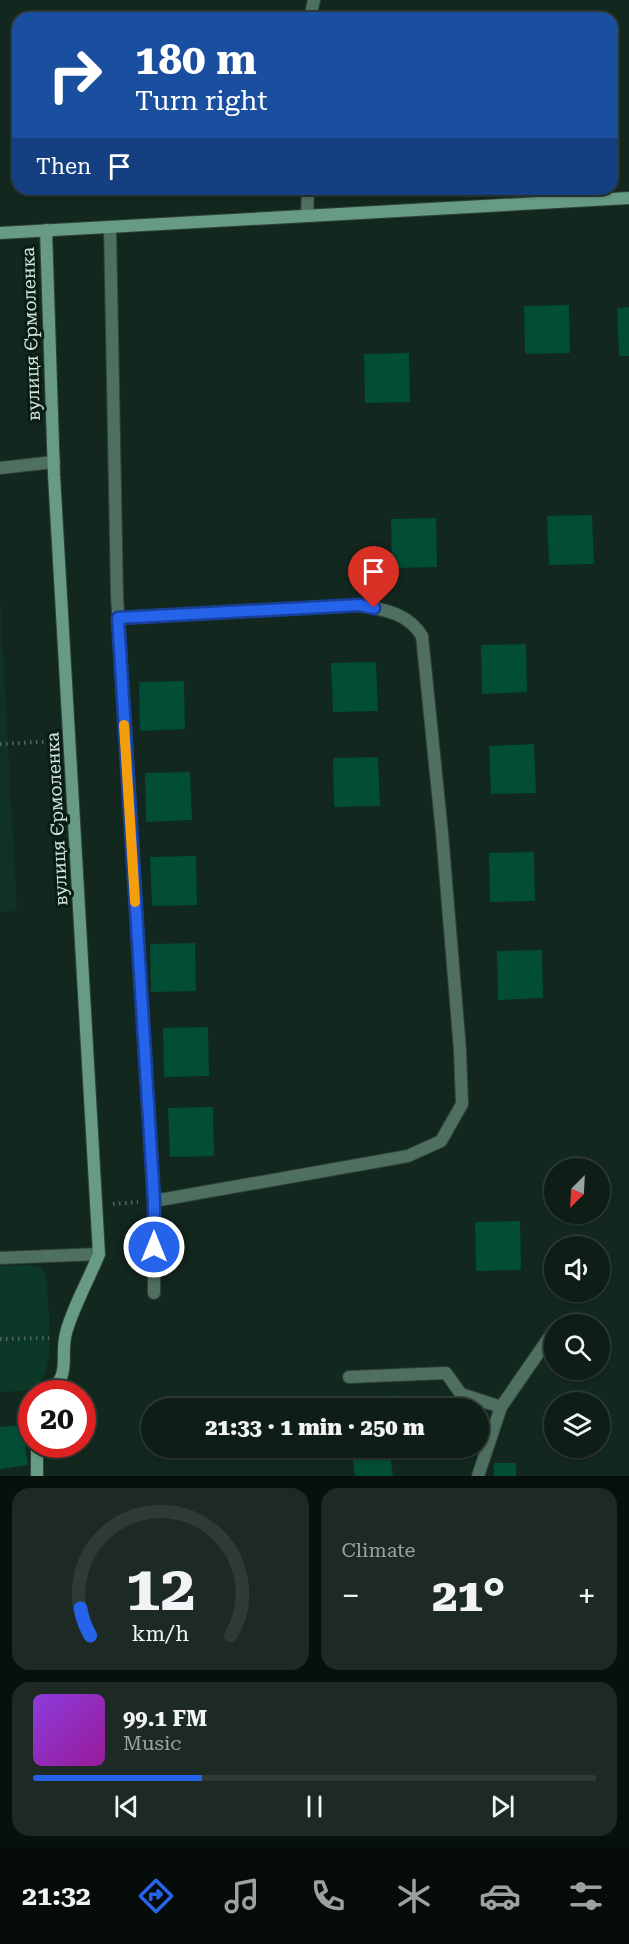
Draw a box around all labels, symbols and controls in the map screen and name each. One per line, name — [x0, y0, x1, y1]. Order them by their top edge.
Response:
text: 180 m — [135, 35, 257, 84]
icon: right — [36, 36, 114, 114]
text: Turn right — [135, 85, 268, 117]
icon: arrive — [103, 150, 136, 183]
text: Then — [36, 154, 91, 179]
street label: вулиця Єрмоленка — [17, 246, 44, 421]
pin — [348, 546, 399, 608]
icon: arrive — [357, 555, 390, 588]
street label: вулиця Єрмоленка — [41, 731, 72, 906]
north arrow — [544, 1158, 610, 1224]
map controls — [544, 1158, 610, 1458]
position arrow — [122, 1215, 186, 1279]
button: sound — [544, 1236, 610, 1302]
button: search — [544, 1314, 610, 1380]
speed limit sign: 20 — [18, 1380, 96, 1458]
button: layers — [544, 1392, 610, 1458]
text: 21:33 · 1 min · 250 m — [205, 1415, 425, 1440]
text: Climate — [342, 1538, 416, 1562]
text: 12 — [125, 1552, 195, 1625]
text: 21° — [432, 1569, 505, 1622]
text: − — [342, 1576, 360, 1615]
text: + — [578, 1576, 596, 1615]
text: km/h — [132, 1621, 189, 1646]
text: 99.1 FM — [123, 1706, 207, 1731]
text: Music — [123, 1731, 182, 1755]
icon: previous — [110, 1790, 143, 1823]
icon: pause — [298, 1790, 331, 1823]
icon: next — [486, 1790, 519, 1823]
icon: directions — [135, 1875, 177, 1917]
icon: music — [221, 1875, 263, 1917]
icon: phone — [307, 1875, 349, 1917]
icon: climate — [393, 1875, 435, 1917]
icon: car — [479, 1875, 521, 1917]
icon: filters — [565, 1875, 607, 1917]
text: 21:32 — [22, 1880, 91, 1912]

